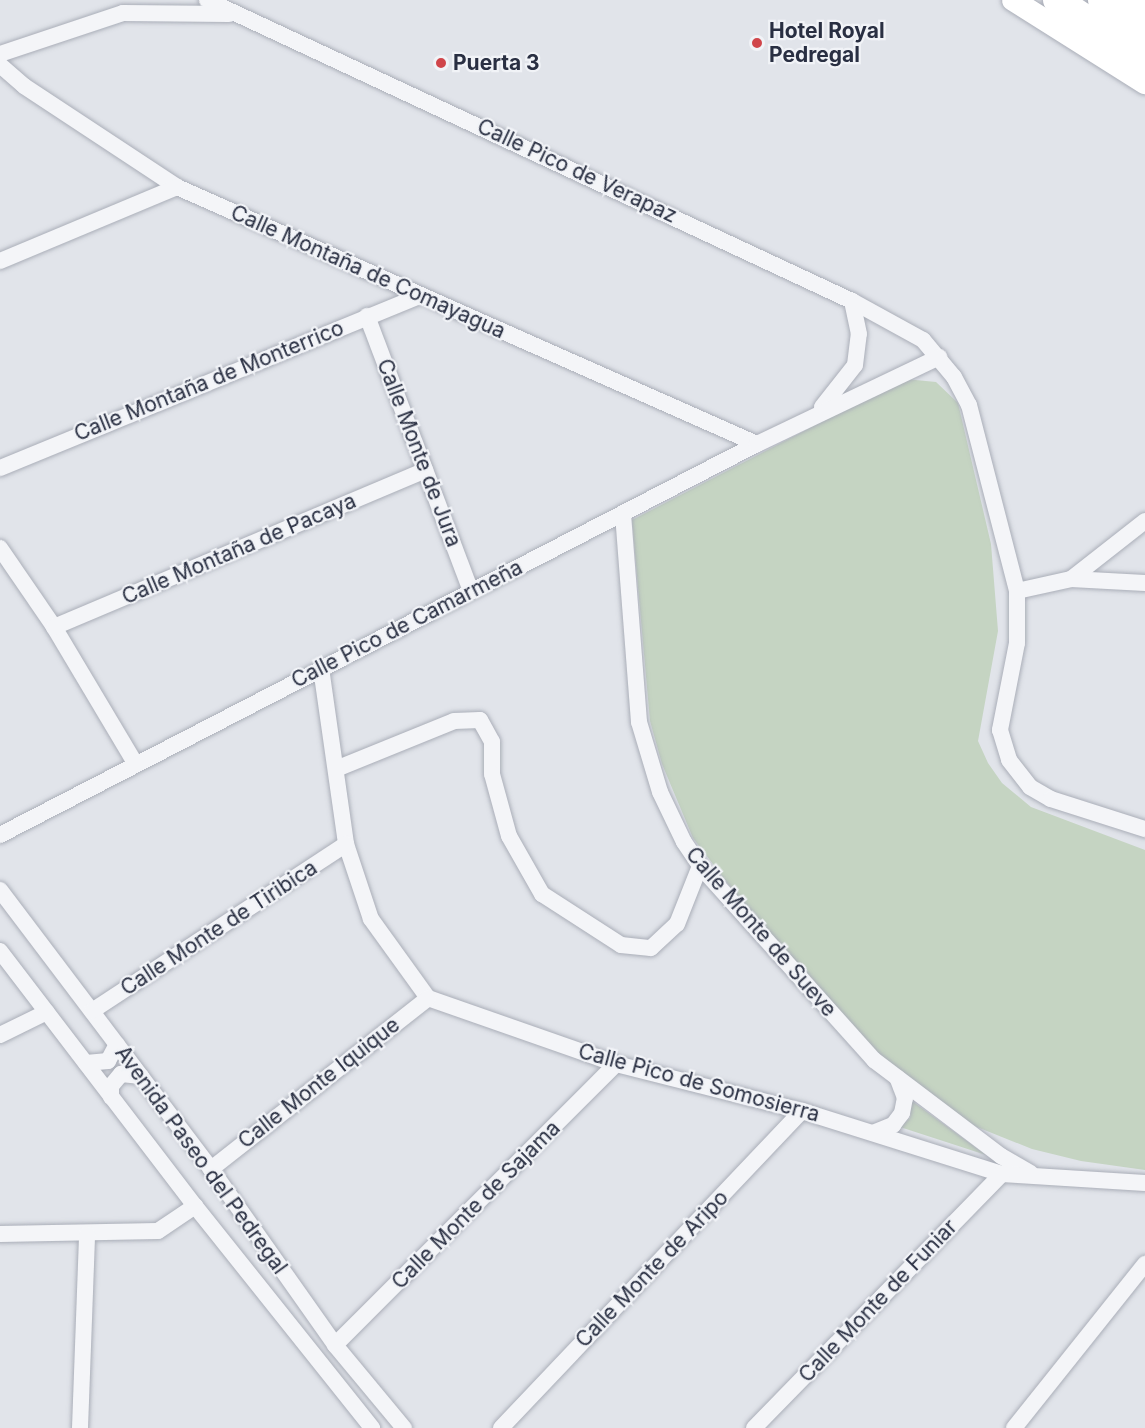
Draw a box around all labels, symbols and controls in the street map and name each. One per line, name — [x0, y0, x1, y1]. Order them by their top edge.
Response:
place label: Hotel Royal Pedregal — [769, 18, 885, 68]
marker: Hotel Royal Pedregal — [750, 36, 764, 50]
place label: Puerta 3 — [453, 50, 540, 76]
marker: Puerta 3 — [434, 56, 448, 70]
street label: Calle Pico de Verapaz — [473, 114, 681, 228]
street label: Calle Montaña de Comayagua — [227, 200, 509, 344]
street label: Calle Montaña de Monterrico — [71, 315, 347, 447]
street label: Calle Monte de Jura — [372, 355, 466, 551]
street label: Calle Montaña de Pacaya — [118, 488, 360, 610]
street label: Calle Pico de Camarmeña — [287, 555, 527, 693]
street label: Calle Monte de Sueve — [680, 842, 842, 1022]
street label: Calle Monte de Tiribica — [116, 855, 322, 1001]
street label: Calle Monte Iquique — [233, 1012, 405, 1154]
street label: Calle Pico de Somosierra — [576, 1039, 822, 1127]
street label: Avenida Paseo del Pedregal — [110, 1041, 292, 1279]
street label: Calle Monte de Sajama — [387, 1116, 565, 1294]
street label: Calle Monte de Aripo — [571, 1185, 733, 1353]
street label: Calle Monte de Funiar — [794, 1214, 962, 1388]

